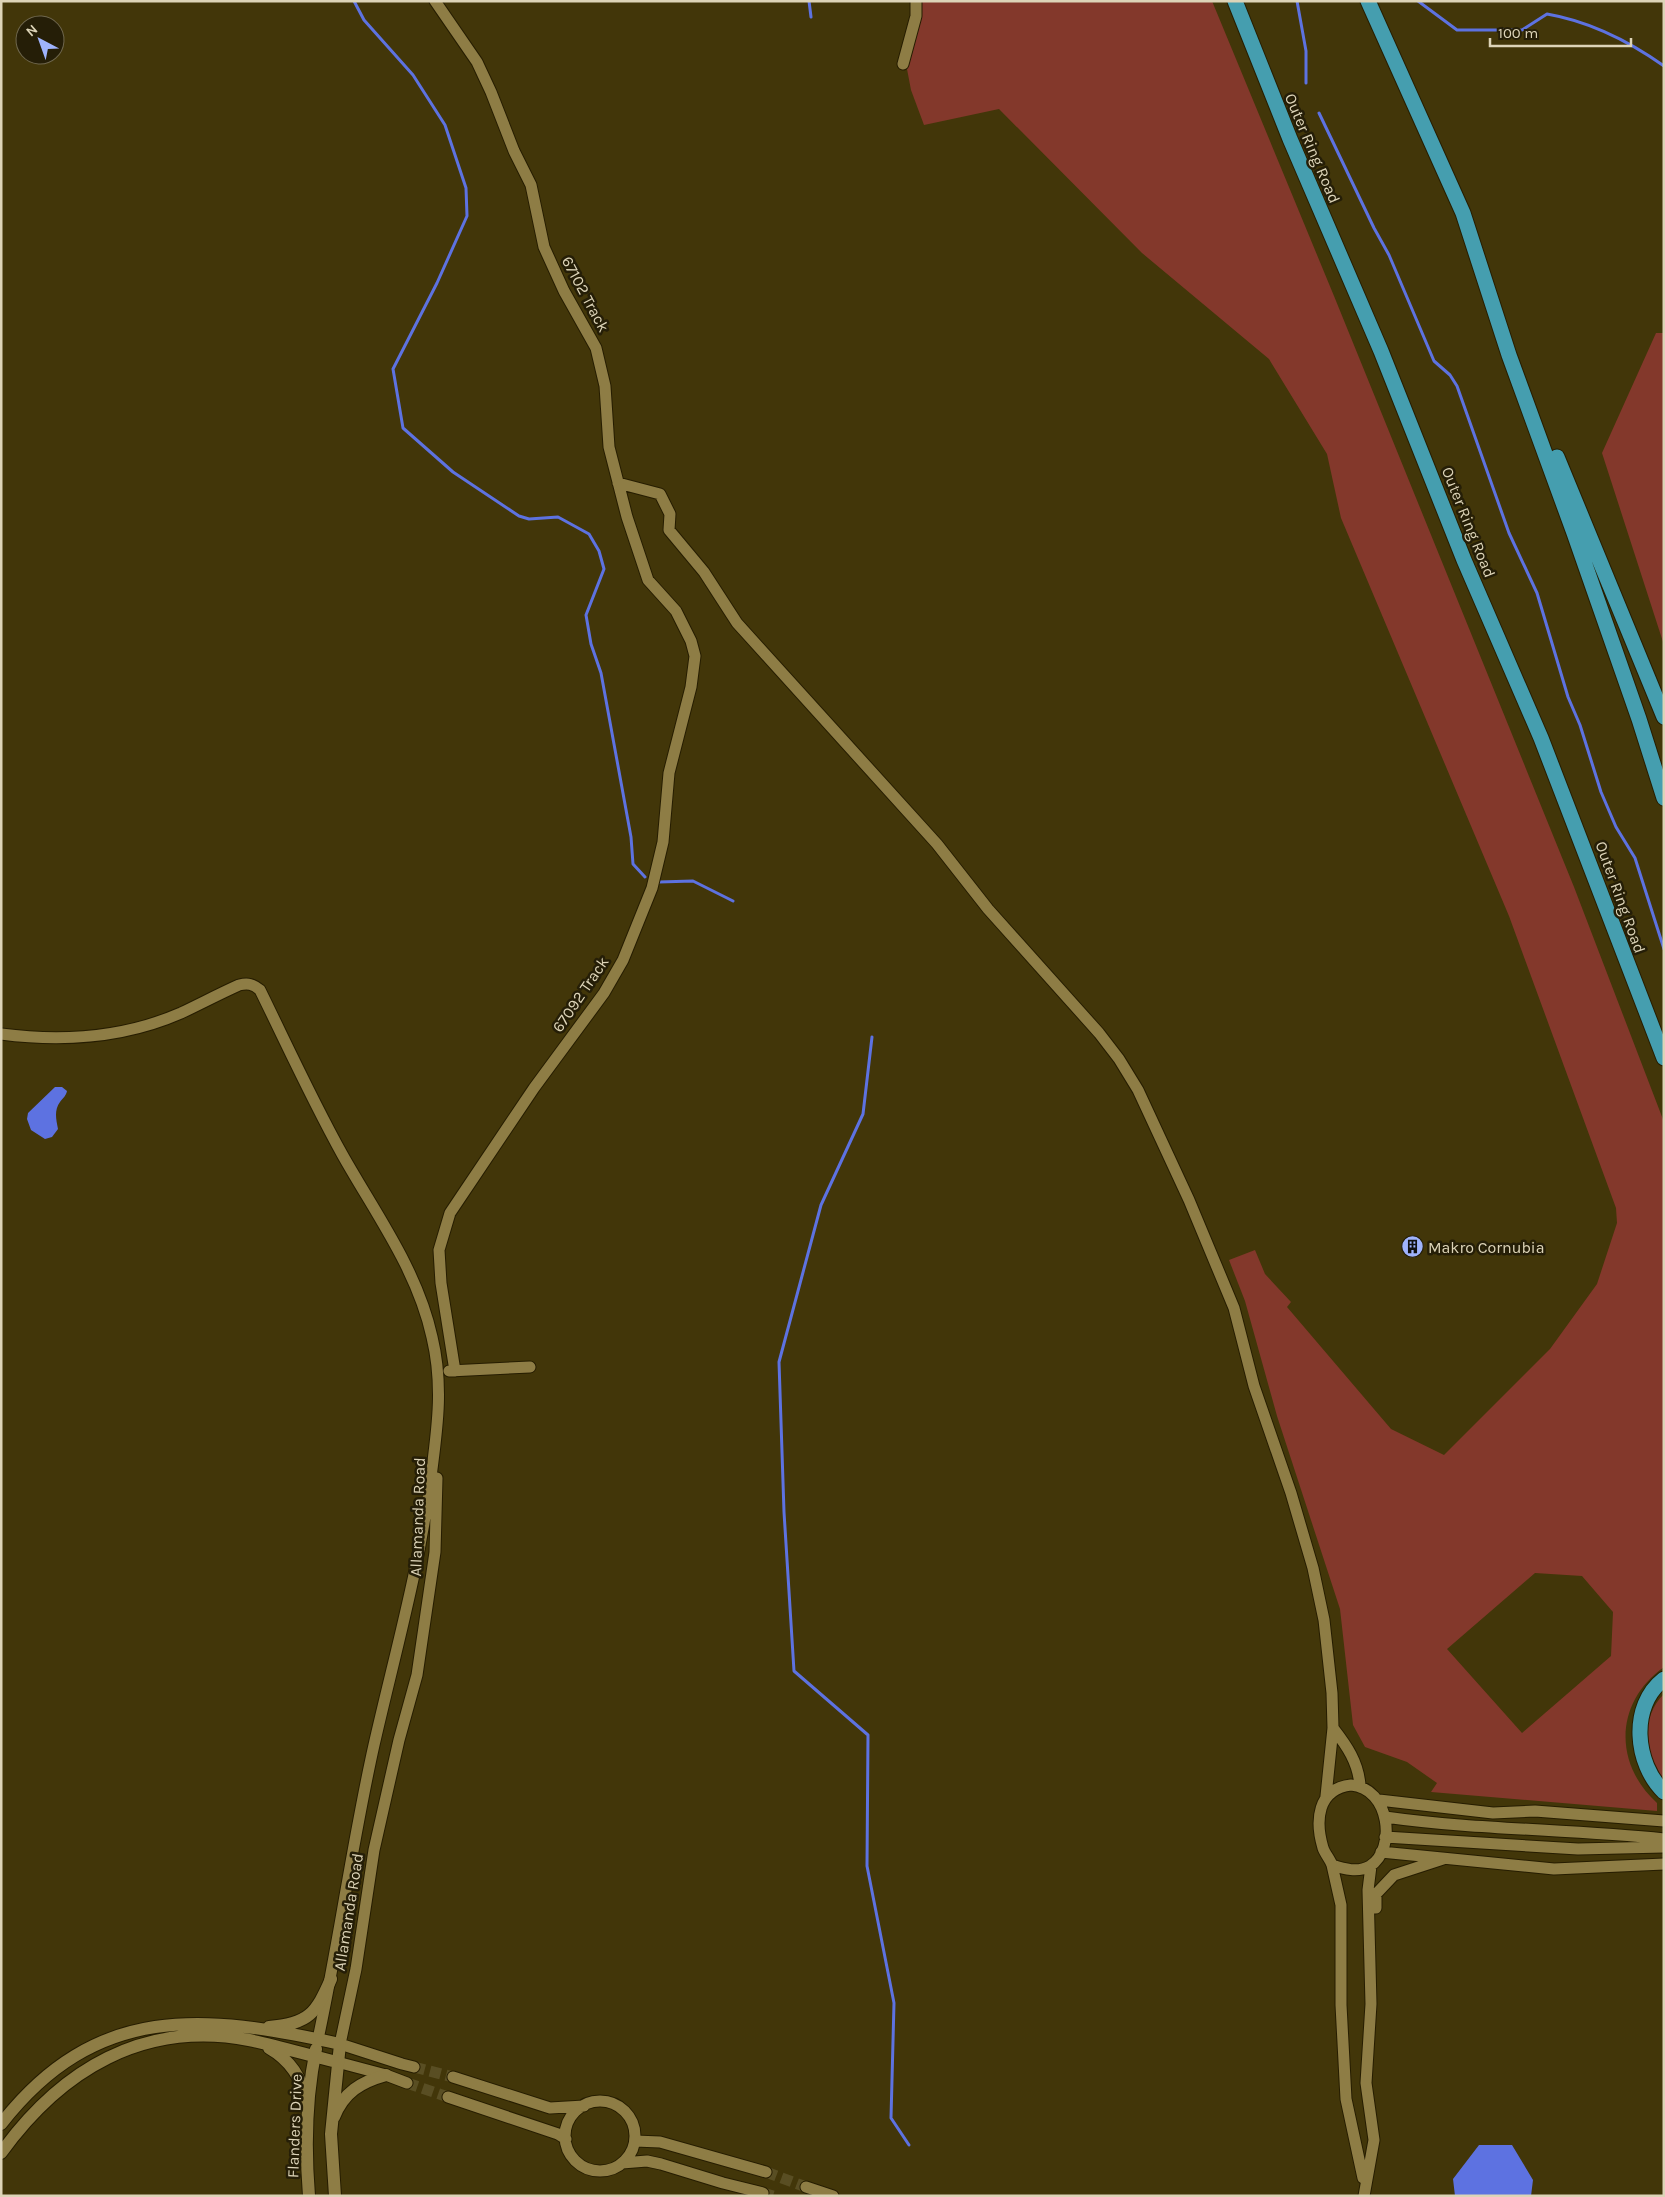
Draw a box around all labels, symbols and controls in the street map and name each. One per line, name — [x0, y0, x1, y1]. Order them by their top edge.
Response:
north arrow — [15, 15, 65, 65]
scale bar — [1490, 15, 1631, 47]
text: N — [22, 21, 41, 40]
text: 100 m — [1498, 24, 1538, 42]
street label: Outer Ring Road — [1281, 90, 1344, 206]
street label: 67102 Track — [558, 253, 613, 335]
street label: Outer Ring Road — [1438, 464, 1499, 580]
street label: Outer Ring Road — [1591, 839, 1650, 956]
street label: 67092 Track — [548, 953, 613, 1036]
building icon: Makro Cornubia — [1400, 1235, 1424, 1259]
place label: Makro Cornubia — [1428, 1238, 1544, 1257]
street label: Allamanda Road — [406, 1457, 429, 1577]
street label: Allamanda Road — [330, 1852, 367, 1972]
street label: Flanders Drive — [283, 2074, 306, 2179]

